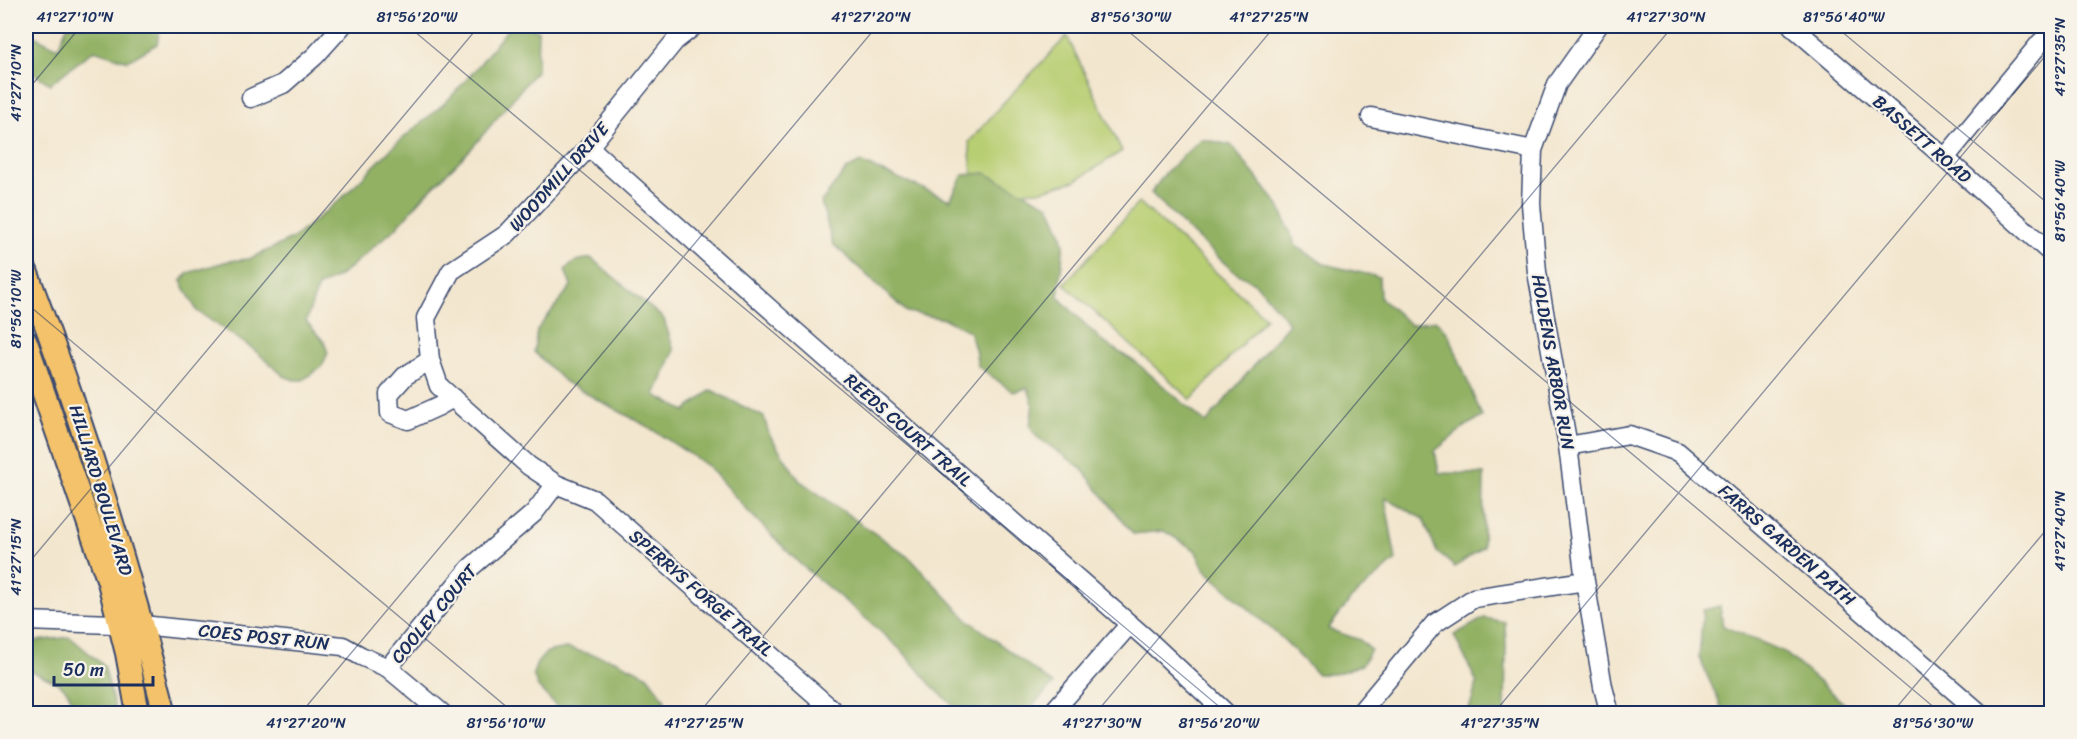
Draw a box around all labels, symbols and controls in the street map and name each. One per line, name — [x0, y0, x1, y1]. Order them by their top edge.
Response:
text: 41°27'10"N — [36, 4, 114, 30]
text: 81°56'20"W — [376, 4, 458, 30]
text: 41°27'20"N — [831, 4, 911, 30]
text: 81°56'30"W — [1091, 4, 1172, 30]
text: 41°27'25"N — [1229, 4, 1309, 30]
text: 41°27'30"N — [1626, 4, 1706, 30]
text: 81°56'40"W — [1803, 4, 1885, 30]
text: 41°27'35"N — [2047, 17, 2073, 97]
text: 41°27'10"N — [3, 44, 29, 122]
street label: BASSETT ROAD — [1865, 86, 1979, 192]
street label: WOODMILL DRIVE — [501, 114, 618, 239]
text: 81°56'40"W — [2047, 160, 2073, 242]
text: 81°56'10"W — [3, 269, 29, 348]
street label: HOLDENS ARBOR RUN — [1522, 272, 1584, 453]
street label: REEDS COURT TRAIL — [836, 365, 980, 496]
street label: HILLIARD BOULEVARD — [60, 401, 142, 580]
street label: FARRS GARDEN PATH — [1711, 476, 1864, 614]
text: 41°27'40"N — [2047, 490, 2073, 571]
text: 41°27'15"N — [3, 518, 29, 596]
street label: SPERRYS FORGE TRAIL — [621, 521, 781, 666]
street label: COOLEY COURT — [383, 556, 486, 671]
street label: COES POST RUN — [197, 614, 332, 660]
scale bar — [54, 649, 153, 687]
text: 50 m — [63, 654, 104, 686]
text: 41°27'20"N — [266, 710, 346, 736]
text: 81°56'10"W — [467, 710, 546, 736]
text: 41°27'25"N — [664, 710, 744, 736]
text: 41°27'30"N — [1062, 710, 1142, 736]
text: 81°56'20"W — [1178, 710, 1260, 736]
text: 41°27'35"N — [1460, 710, 1540, 736]
text: 81°56'30"W — [1893, 710, 1974, 736]

